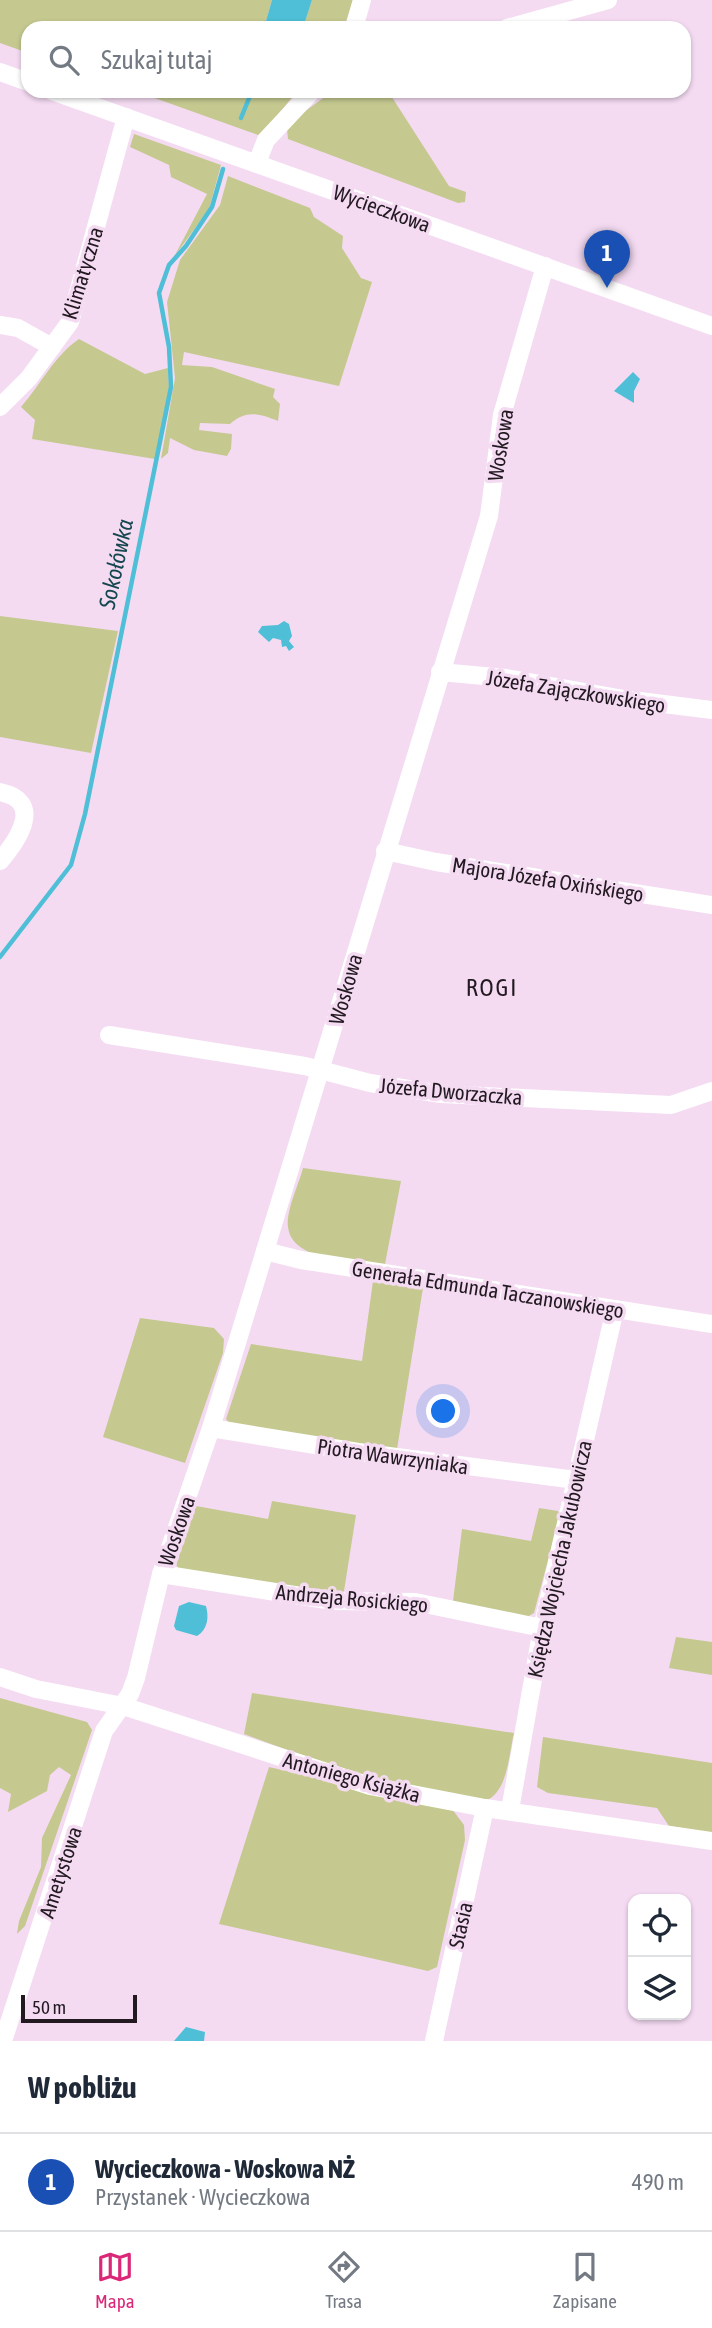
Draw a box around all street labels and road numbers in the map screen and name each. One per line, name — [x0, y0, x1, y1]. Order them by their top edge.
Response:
street label: Wycieczkowa — [330, 179, 434, 237]
street label: Klimatyczna — [57, 224, 107, 322]
street label: Woskowa — [482, 407, 518, 483]
street label: Józefa Zajączkowskiego — [485, 665, 667, 717]
street label: Majora Józefa Oxińskiego — [451, 852, 645, 906]
street label: Woskowa — [323, 951, 367, 1027]
street label: Józefa Dworzaczka — [378, 1073, 524, 1109]
street label: Generała Edmunda Taczanowskiego — [350, 1256, 626, 1322]
street label: Piotra Wawrzyniaka — [316, 1434, 470, 1478]
street label: Księdza Wojciecha Jakubowicza — [522, 1438, 596, 1680]
street label: Woskowa — [153, 1493, 199, 1569]
street label: Andrzeja Rosickiego — [275, 1579, 429, 1617]
street label: Antoniego Książka — [281, 1747, 423, 1807]
street label: Ametystowa — [34, 1823, 86, 1921]
street label: Stasia — [443, 1900, 477, 1950]

